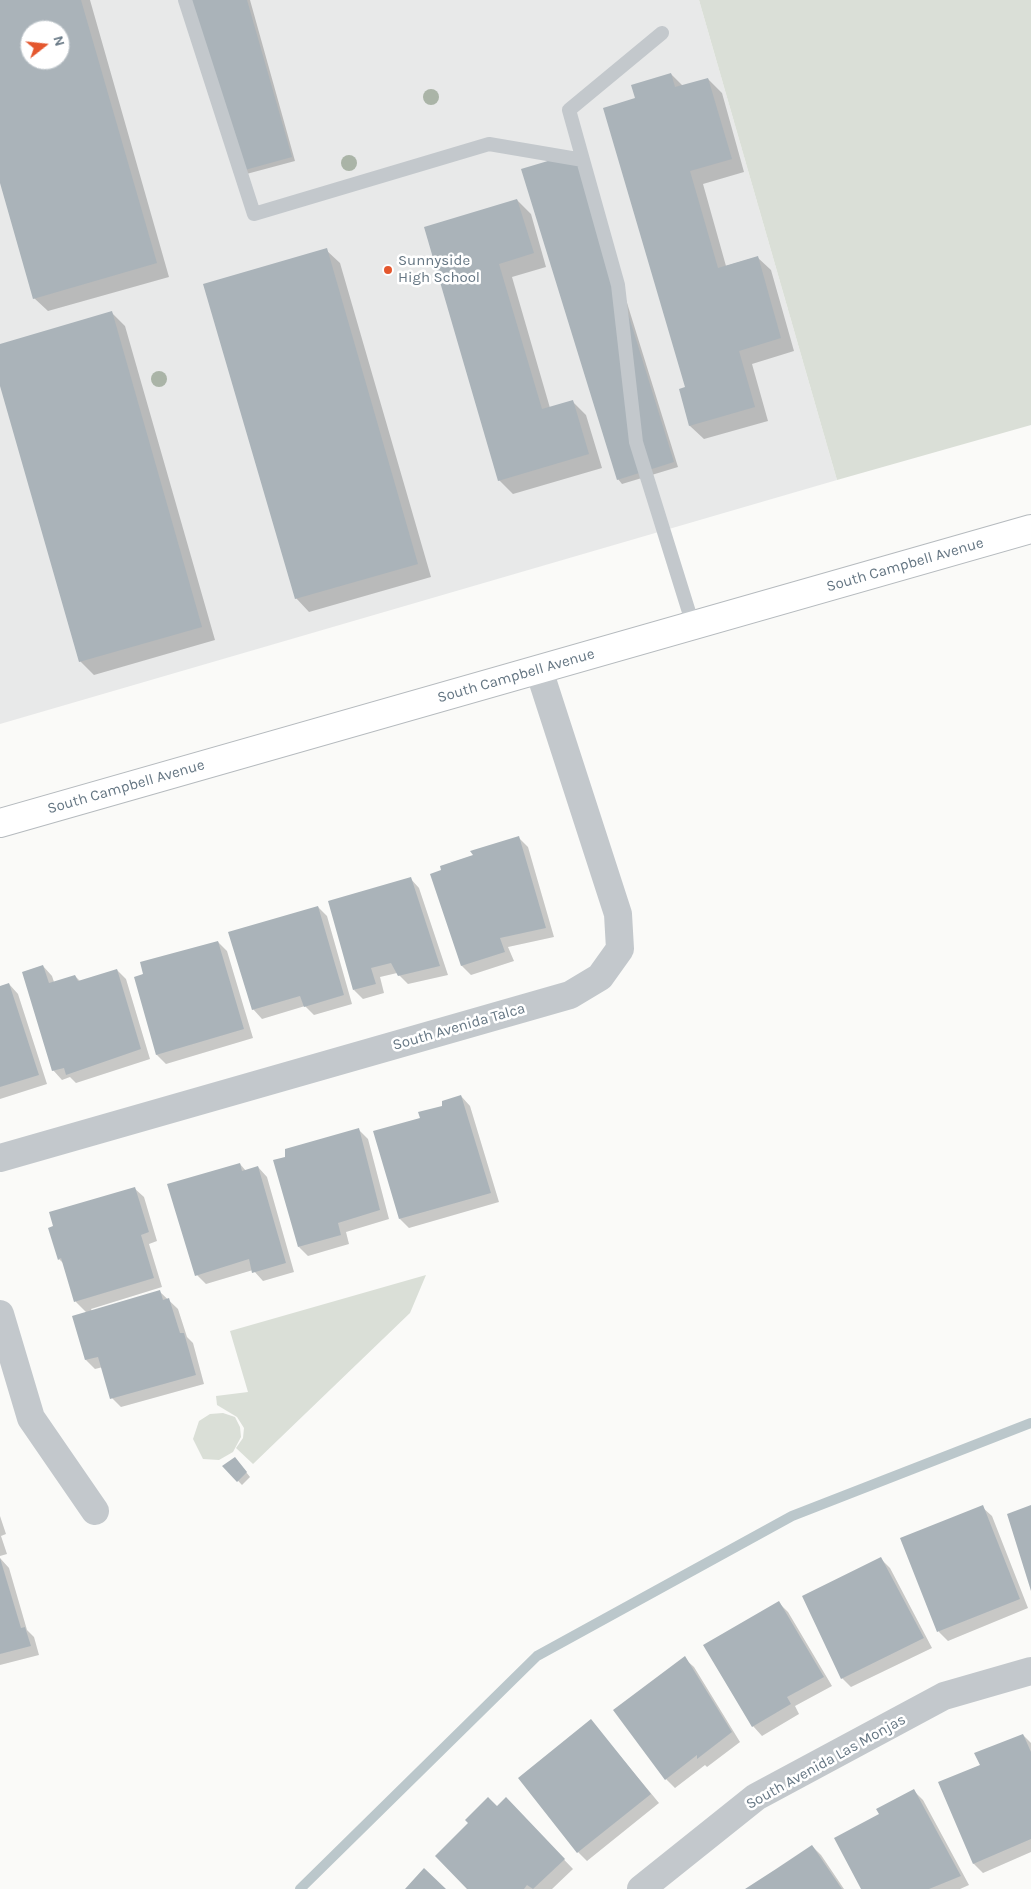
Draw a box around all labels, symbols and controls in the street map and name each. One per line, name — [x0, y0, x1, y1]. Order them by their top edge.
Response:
north arrow — [20, 20, 70, 70]
text: N — [49, 34, 68, 48]
place label: Sunnyside High School — [398, 252, 480, 287]
marker: Sunnyside High School — [382, 264, 394, 276]
street label: South Campbell Avenue — [824, 534, 986, 596]
street label: South Campbell Avenue — [435, 645, 597, 707]
street label: South Campbell Avenue — [45, 756, 207, 818]
street label: South Avenida Talca — [391, 999, 527, 1055]
street label: South Avenida Las Monjas — [743, 1711, 909, 1813]

